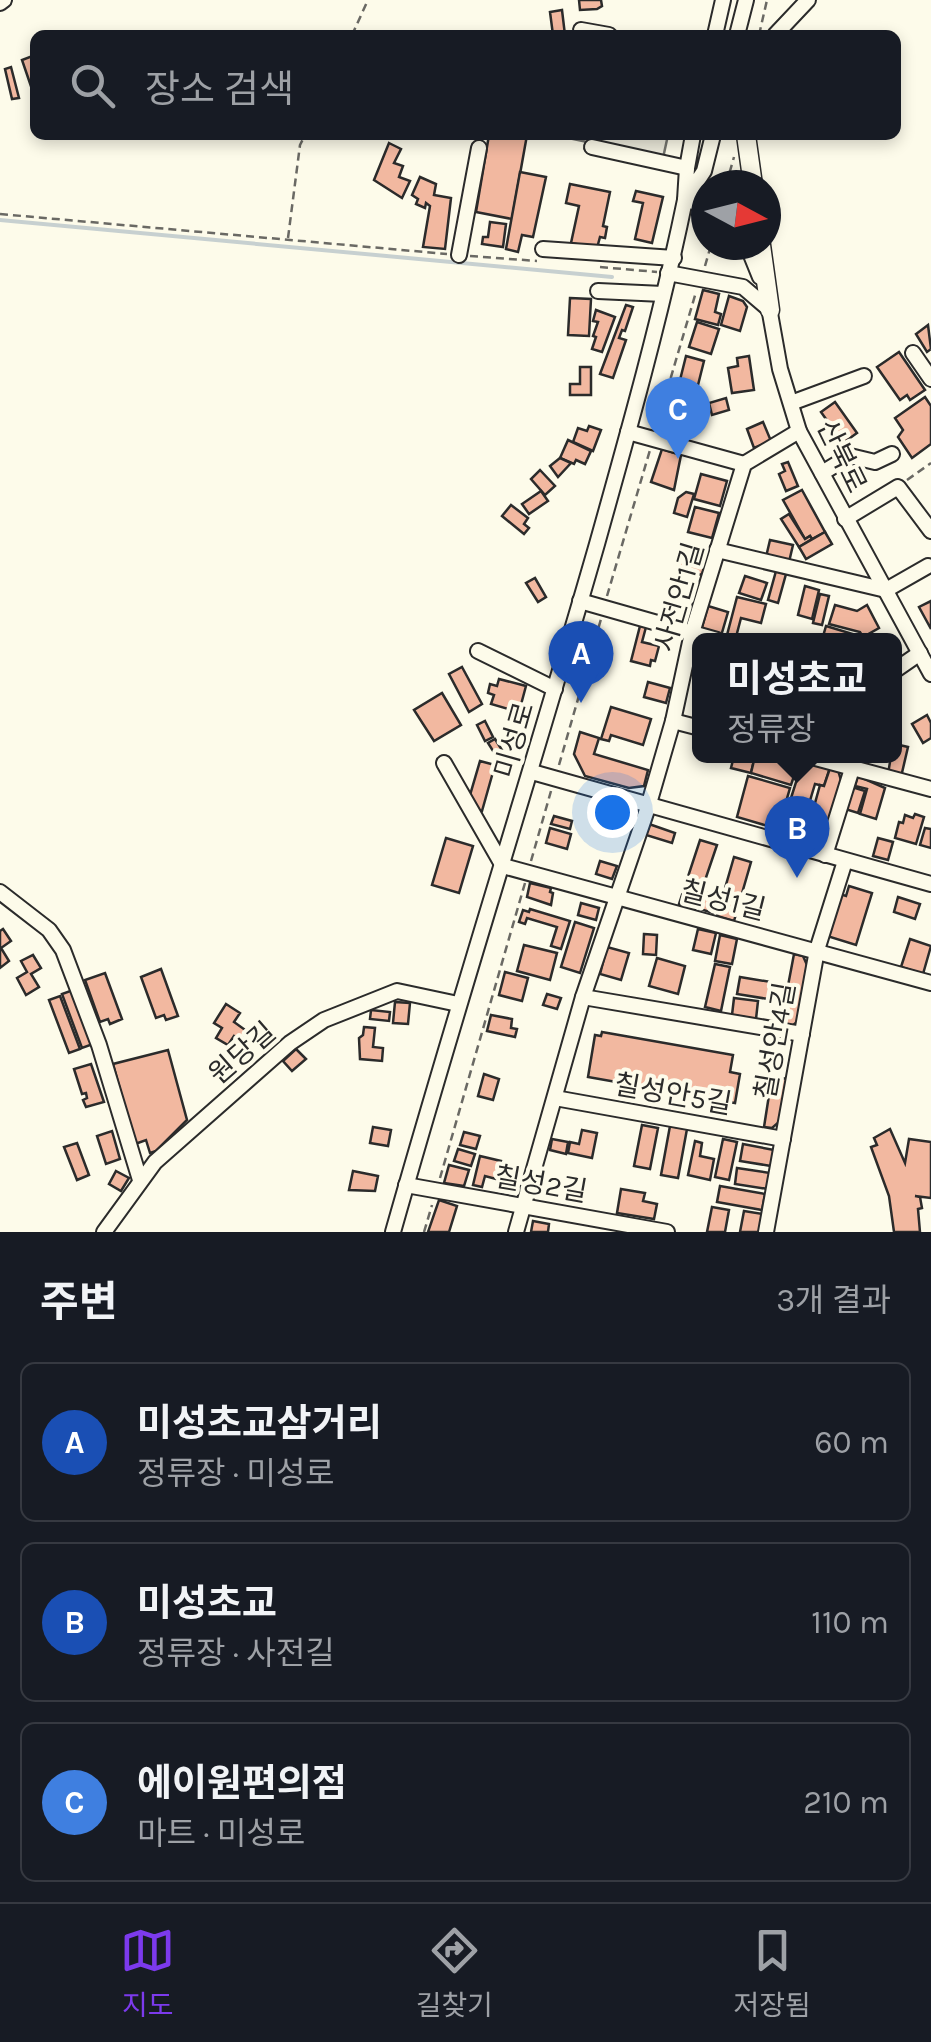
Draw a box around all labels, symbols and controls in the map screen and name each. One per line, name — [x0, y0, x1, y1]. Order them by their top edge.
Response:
search box — [30, 30, 901, 140]
icon: search — [65, 58, 120, 113]
text: 장소 검색 — [145, 67, 294, 112]
north arrow — [691, 170, 781, 260]
pin: C — [646, 376, 710, 459]
street label: 산북로 — [810, 414, 874, 498]
street label: 사전안1길 — [648, 538, 710, 656]
pin: A — [548, 620, 614, 703]
popup — [692, 633, 902, 763]
text: 미성초교 — [727, 657, 867, 702]
street label: 미성로 — [487, 698, 541, 782]
text: 정류장 — [727, 711, 815, 748]
your location — [587, 787, 638, 838]
pin: B — [764, 796, 830, 878]
street label: 칠성1길 — [677, 874, 769, 926]
street label: 칠성안4길 — [748, 980, 802, 1102]
street label: 원당길 — [202, 1015, 282, 1091]
street label: 칠성안5길 — [612, 1067, 734, 1121]
street label: 칠성2길 — [492, 1160, 590, 1208]
text: 주변 — [40, 1277, 117, 1327]
text: 3개 결과 — [776, 1282, 891, 1319]
text: 미성초교삼거리 — [137, 1401, 382, 1446]
text: A — [64, 1424, 85, 1461]
text: 60 m — [814, 1424, 889, 1461]
text: 정류장 · 미성로 — [137, 1455, 335, 1492]
text: 미성초교 — [137, 1581, 277, 1626]
text: B — [64, 1604, 85, 1641]
text: 110 m — [811, 1604, 889, 1641]
text: 정류장 · 사전길 — [137, 1635, 335, 1672]
text: 에이원편의점 — [137, 1761, 347, 1806]
text: C — [64, 1784, 85, 1821]
text: 210 m — [803, 1784, 889, 1821]
text: 마트 · 미성로 — [137, 1815, 305, 1852]
tab: 지도 — [120, 1923, 175, 2023]
tab: 길찾기 — [416, 1923, 493, 2023]
tab: 저장됨 — [733, 1923, 811, 2023]

